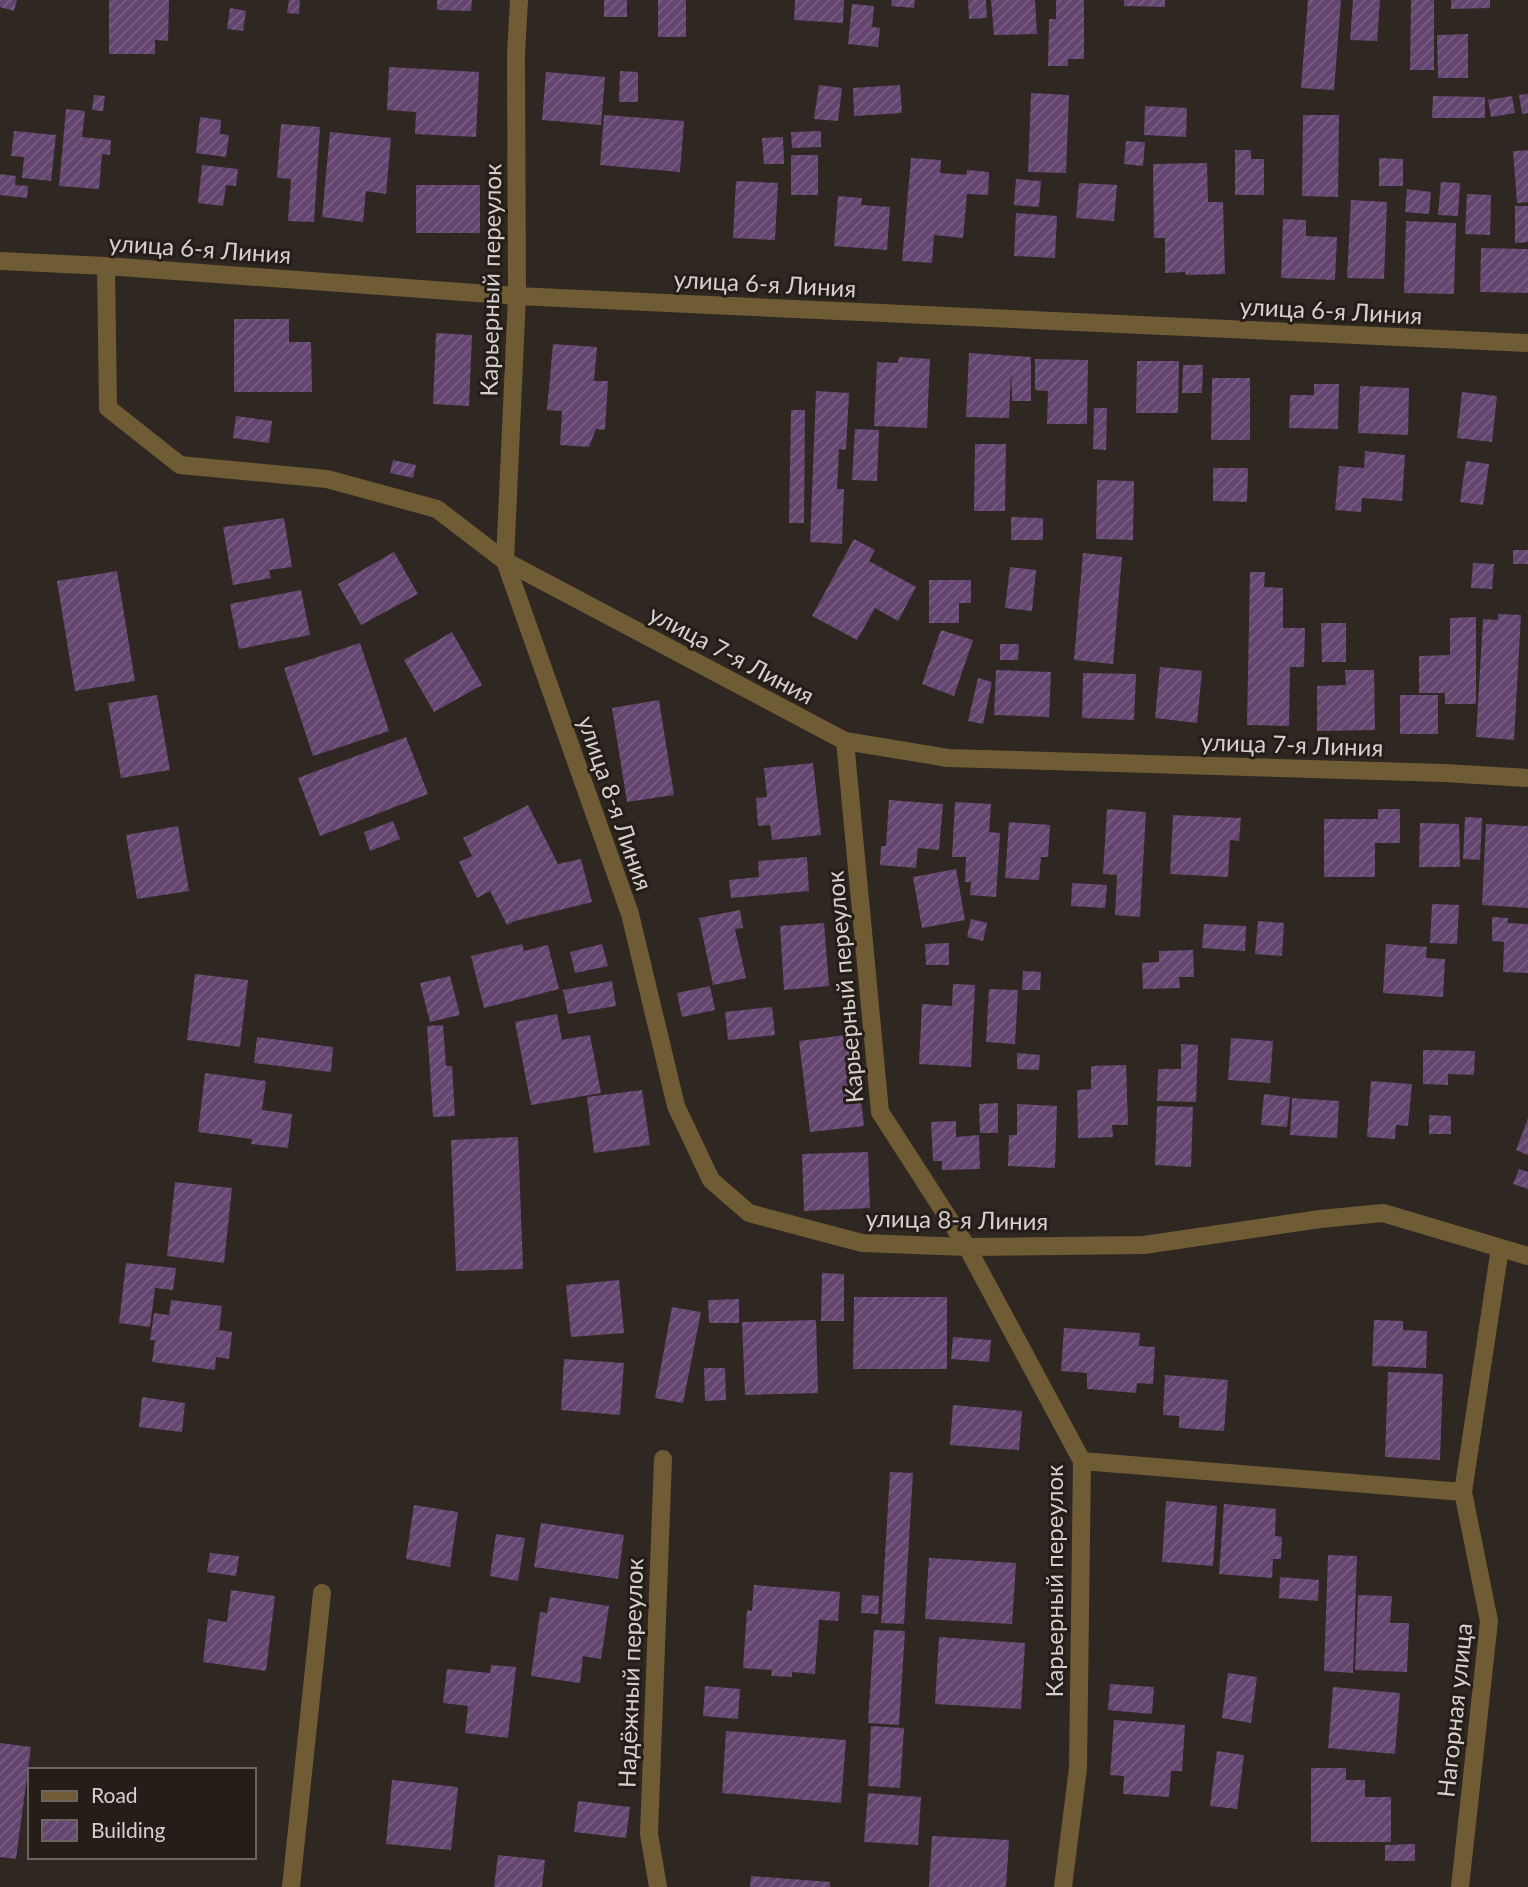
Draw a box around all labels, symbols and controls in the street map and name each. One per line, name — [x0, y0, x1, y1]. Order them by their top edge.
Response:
street label: Карьерный переулок — [473, 163, 507, 397]
street label: улица 6-я Линия — [108, 227, 292, 269]
street label: улица 6-я Линия — [673, 264, 857, 302]
street label: улица 6-я Линия — [1239, 291, 1423, 329]
street label: улица 7-я Линия — [645, 598, 819, 710]
street label: улица 8-я Линия — [573, 712, 659, 894]
street label: улица 7-я Линия — [1200, 726, 1384, 762]
street label: Карьерный переулок — [819, 869, 869, 1104]
street label: улица 8-я Линия — [865, 1203, 1049, 1235]
street label: Карьерный переулок — [1039, 1464, 1068, 1698]
street label: Надёжный переулок — [611, 1557, 649, 1789]
street label: Нагорная улица — [1430, 1621, 1478, 1799]
legend — [28, 1768, 256, 1859]
text: Road — [91, 1782, 138, 1807]
text: Building — [91, 1817, 166, 1842]

